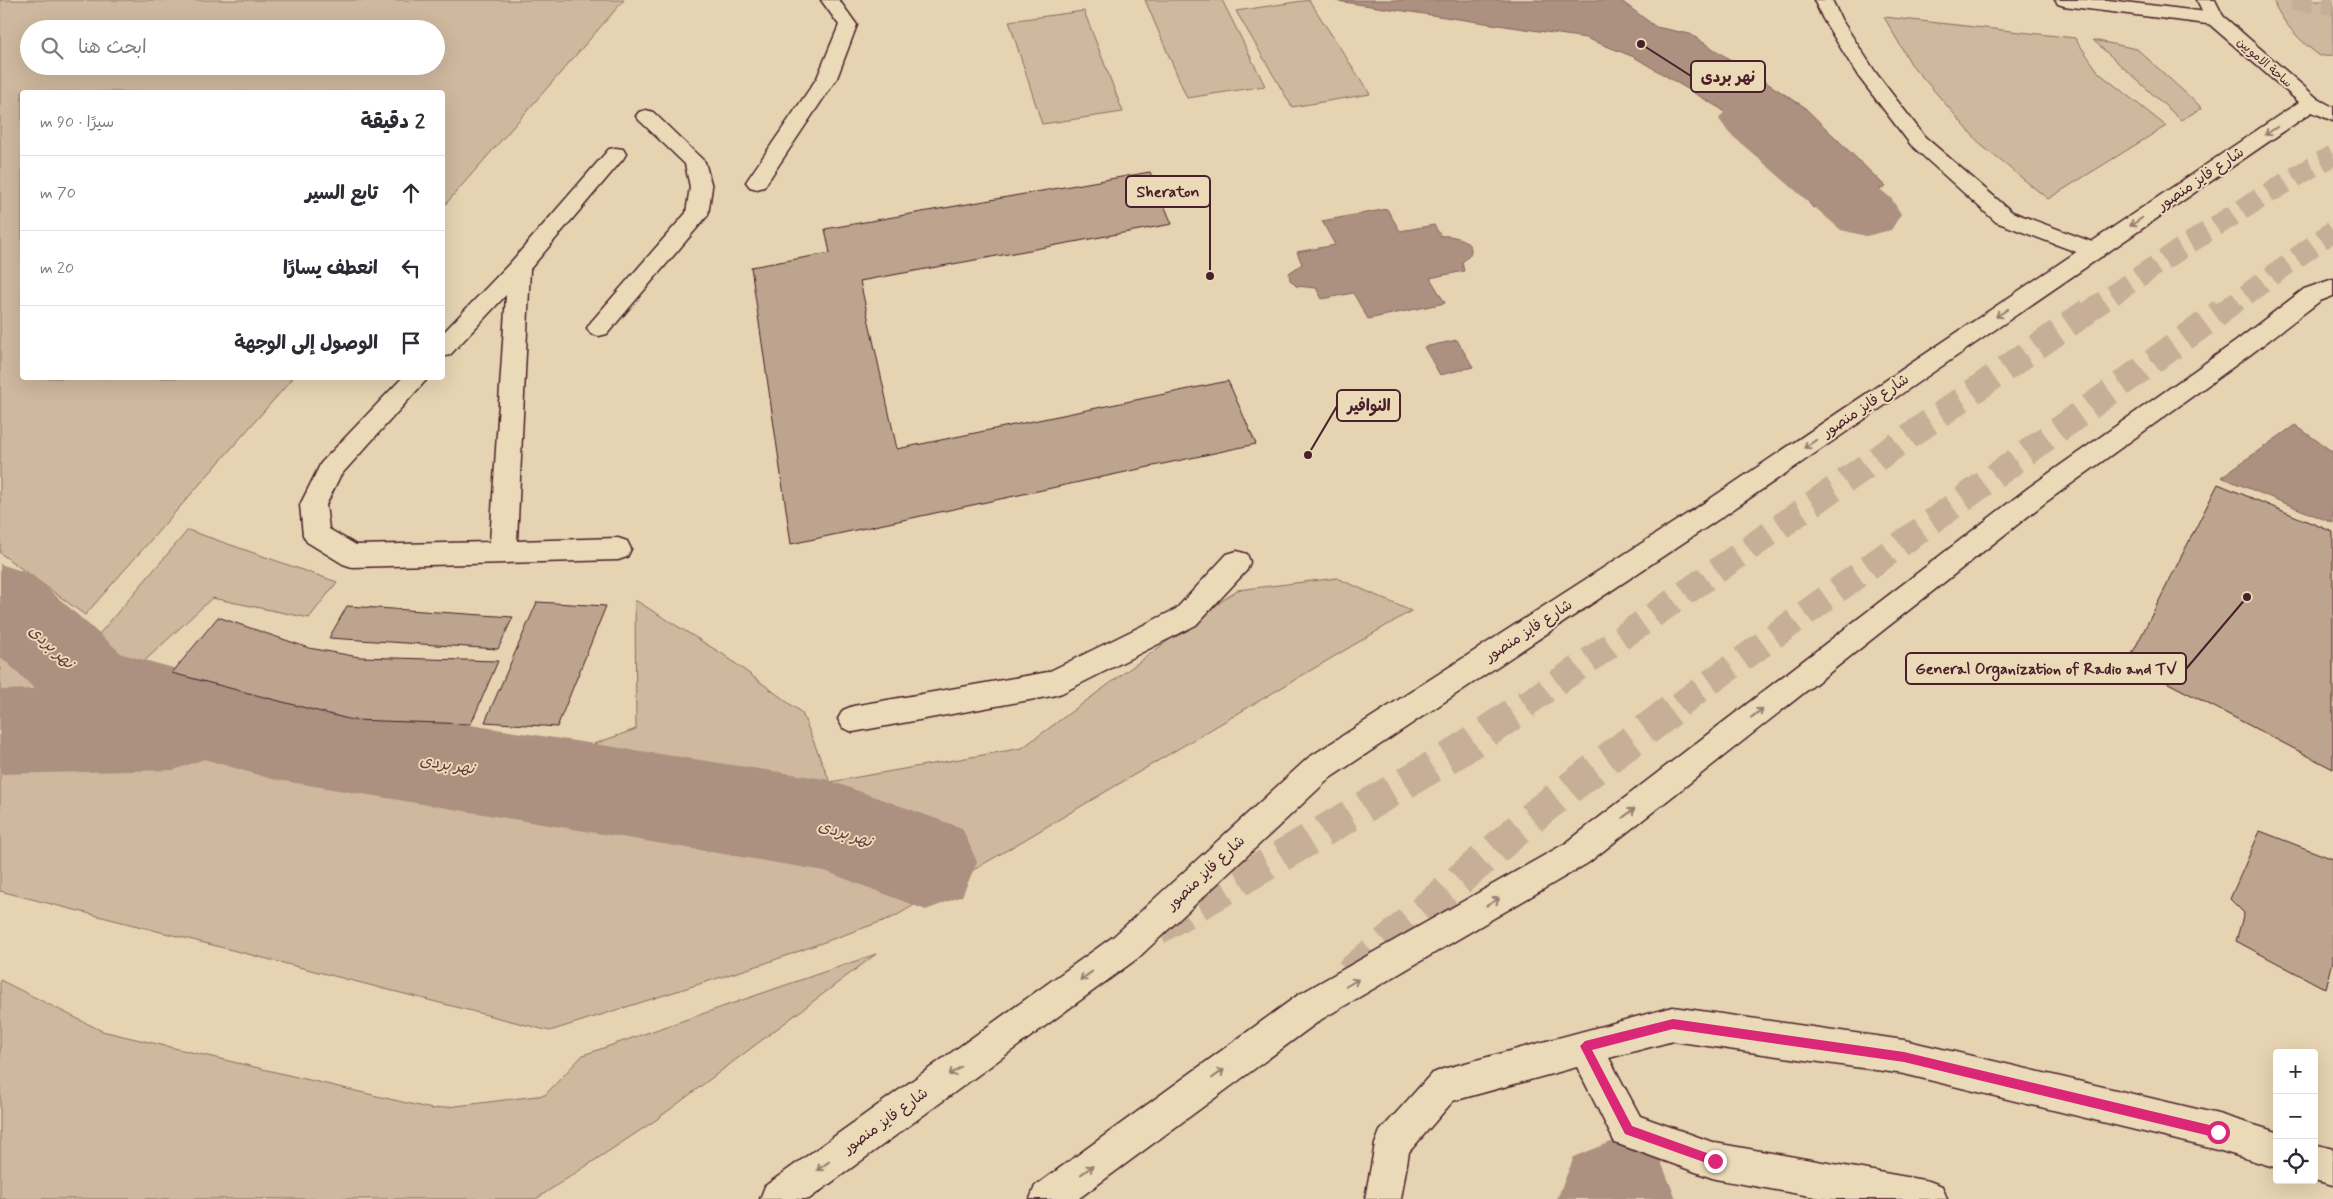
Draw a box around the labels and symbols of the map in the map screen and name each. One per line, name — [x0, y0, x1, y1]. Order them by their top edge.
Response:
street label: ساحة الامويين — [2233, 34, 2295, 92]
callout: نهر بردى — [1691, 61, 1765, 92]
text: نهر بردى — [1701, 67, 1755, 88]
one-way arrow — [2264, 126, 2278, 136]
street label: شارع فايز منصور — [2153, 143, 2248, 216]
callout: Sheraton — [1126, 176, 1210, 207]
text: Sheraton — [1136, 182, 1200, 203]
one-way arrow — [2130, 217, 2144, 227]
one-way arrow — [1995, 308, 2009, 318]
street label: شارع فايز منصور — [1818, 370, 1913, 443]
callout: النوافير — [1337, 390, 1400, 421]
text: النوافير — [1345, 396, 1391, 417]
one-way arrow — [1803, 439, 1817, 449]
street label: شارع فايز منصور — [1481, 595, 1577, 667]
water label: نهر بردى — [24, 620, 80, 675]
callout: General Organization of Radio and TV — [1906, 653, 2186, 684]
text: General Organization of Radio and TV — [1915, 659, 2177, 682]
one-way arrow — [1750, 708, 1764, 718]
water label: نهر بردى — [418, 750, 478, 780]
one-way arrow — [1622, 808, 1636, 818]
water label: نهر بردى — [815, 815, 877, 853]
street label: شارع فايز منصور — [1162, 831, 1250, 915]
one-way arrow — [1486, 896, 1500, 906]
one-way arrow — [1079, 971, 1093, 981]
one-way arrow — [1345, 978, 1360, 988]
one-way arrow — [948, 1066, 962, 1076]
one-way arrow — [1211, 1069, 1224, 1080]
street label: شارع فايز منصور — [839, 1083, 933, 1159]
route start — [2207, 1121, 2230, 1144]
route end — [1704, 1150, 1727, 1173]
one-way arrow — [817, 1161, 830, 1172]
one-way arrow — [1080, 1165, 1094, 1175]

